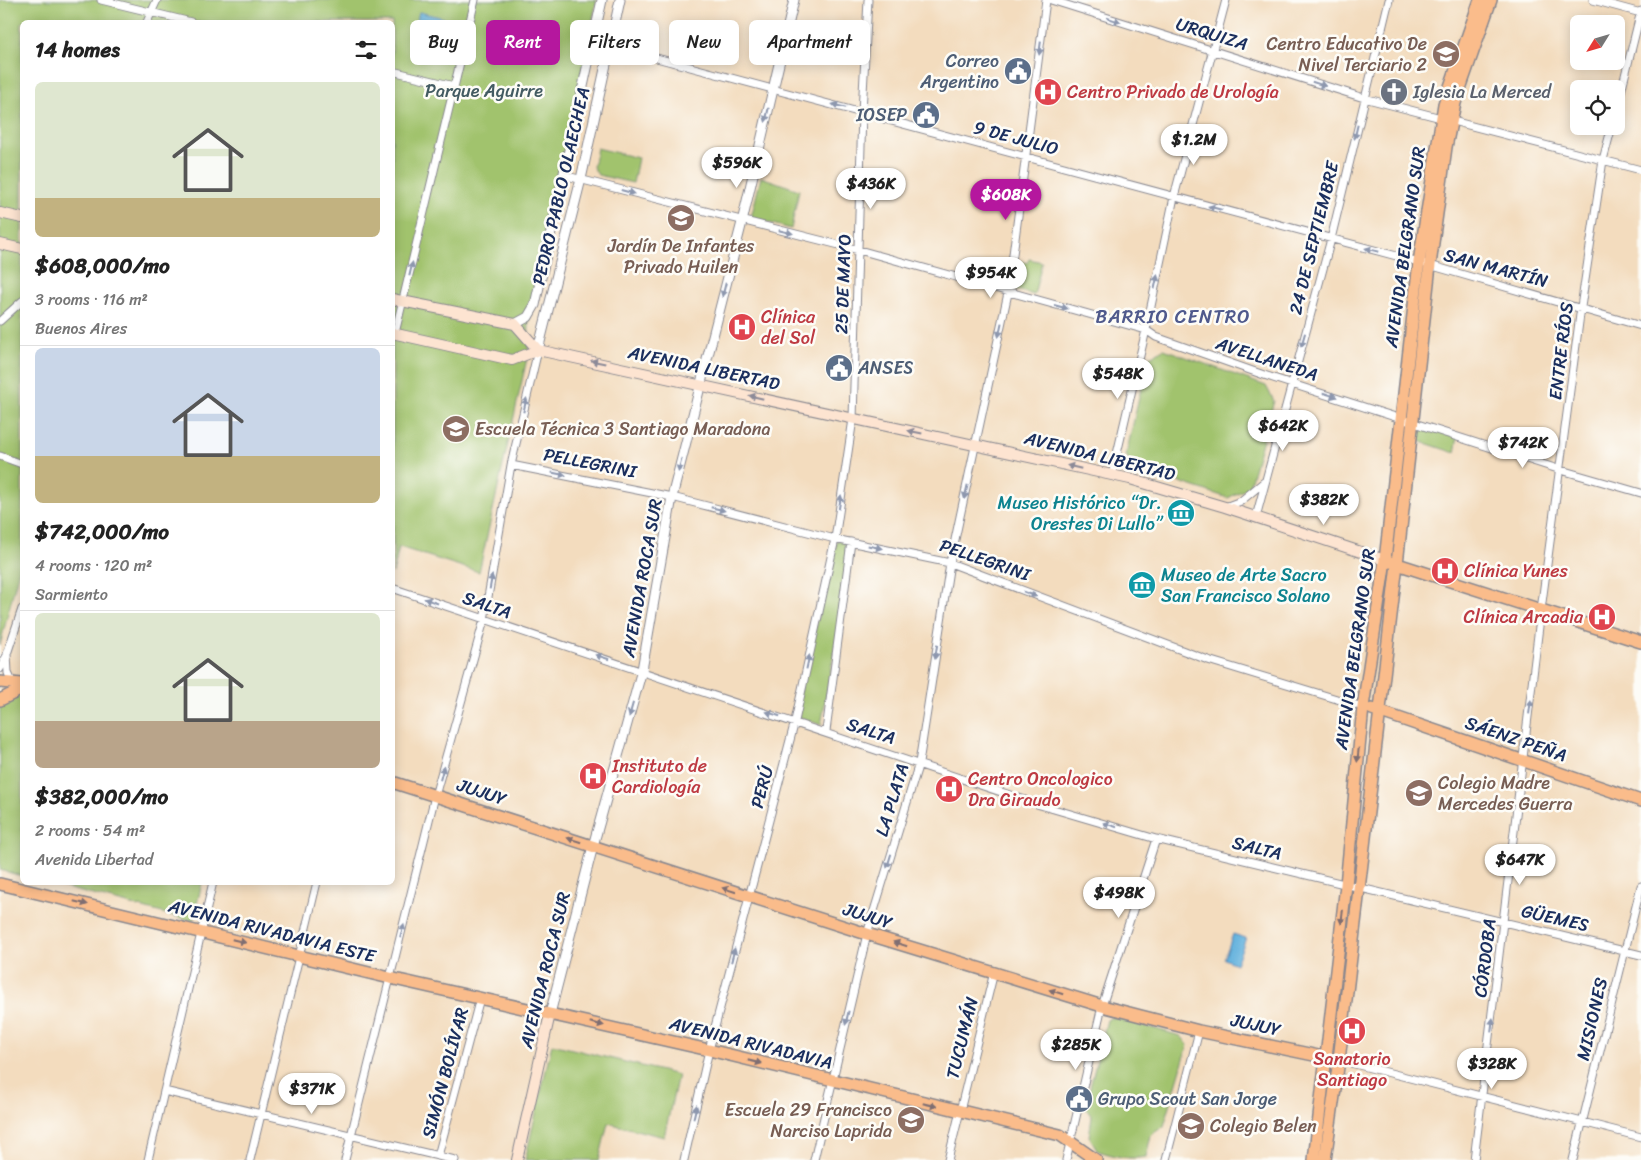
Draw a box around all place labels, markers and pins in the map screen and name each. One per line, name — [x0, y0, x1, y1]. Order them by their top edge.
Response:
place label: Centro Educativo De Nivel Terciario 2 — [1266, 28, 1427, 81]
school or university icon: Centro Educativo De Nivel Terciario 2 — [1431, 39, 1461, 69]
place label: Correo Argentino — [919, 45, 999, 98]
public building icon: Correo Argentino — [1003, 56, 1033, 86]
place label: Centro Privado de Urología — [1067, 76, 1279, 108]
place label: Iglesia La Merced — [1412, 76, 1552, 108]
hospital icon: Centro Privado de Urología — [1033, 77, 1063, 107]
church icon: Iglesia La Merced — [1379, 77, 1409, 107]
place label: IOSEP — [855, 99, 907, 131]
public building icon: IOSEP — [911, 100, 941, 130]
pin: $1.2M — [1159, 124, 1229, 166]
pin: $596K — [702, 146, 772, 189]
pin: $436K — [836, 168, 906, 210]
pin: $608K — [971, 178, 1041, 221]
school or university icon: Jardín De Infantes Privado Huilen — [666, 203, 696, 233]
place label: Jardín De Infantes Privado Huilen — [607, 230, 755, 283]
pin: $954K — [956, 256, 1026, 299]
place label: Clínica del Sol — [761, 301, 816, 354]
hospital icon: Clínica del Sol — [727, 312, 757, 342]
place label: ANSES — [857, 352, 914, 384]
public building icon: ANSES — [824, 353, 854, 383]
pin: $548K — [1083, 358, 1153, 400]
pin: $642K — [1248, 410, 1318, 452]
place label: Escuela Técnica 3 Santiago Maradona — [475, 413, 771, 445]
school or university icon: Escuela Técnica 3 Santiago Maradona — [441, 414, 471, 444]
pin: $742K — [1488, 426, 1558, 469]
pin: $382K — [1289, 484, 1359, 526]
place label: Museo Histórico “Dr. Orestes Di Lullo” — [997, 487, 1164, 540]
museum icon: Museo Histórico “Dr. Orestes Di Lullo” — [1166, 498, 1196, 528]
place label: Clínica Yunes — [1464, 555, 1568, 587]
hospital icon: Clínica Yunes — [1430, 556, 1460, 586]
place label: Museo de Arte Sacro San Francisco Solano — [1161, 559, 1330, 612]
museum icon: Museo de Arte Sacro San Francisco Solano — [1127, 570, 1157, 600]
place label: Clínica Arcadia — [1464, 601, 1584, 633]
hospital icon: Clínica Arcadia — [1587, 602, 1617, 632]
place label: Instituto de Cardiología — [611, 750, 707, 803]
hospital icon: Instituto de Cardiología — [578, 761, 608, 791]
place label: Centro Oncologico Dra Giraudo — [968, 763, 1113, 816]
place label: Colegio Madre Mercedes Guerra — [1438, 767, 1573, 820]
hospital icon: Centro Oncologico Dra Giraudo — [934, 774, 964, 804]
school or university icon: Colegio Madre Mercedes Guerra — [1404, 778, 1434, 808]
pin: $647K — [1485, 844, 1555, 886]
pin: $498K — [1084, 876, 1154, 919]
hospital icon: Sanatorio Santiago — [1337, 1016, 1367, 1046]
pin: $285K — [1041, 1028, 1111, 1071]
place label: Sanatorio Santiago — [1313, 1043, 1391, 1096]
pin: $328K — [1457, 1048, 1527, 1090]
pin: $371K — [277, 1072, 347, 1115]
place label: Grupo Scout San Jorge — [1098, 1083, 1277, 1115]
public building icon: Grupo Scout San Jorge — [1064, 1084, 1094, 1114]
place label: Escuela 29 Francisco Narciso Laprida — [725, 1094, 892, 1147]
school or university icon: Escuela 29 Francisco Narciso Laprida — [896, 1105, 926, 1135]
place label: Colegio Belen — [1210, 1110, 1317, 1142]
school or university icon: Colegio Belen — [1176, 1111, 1206, 1141]

